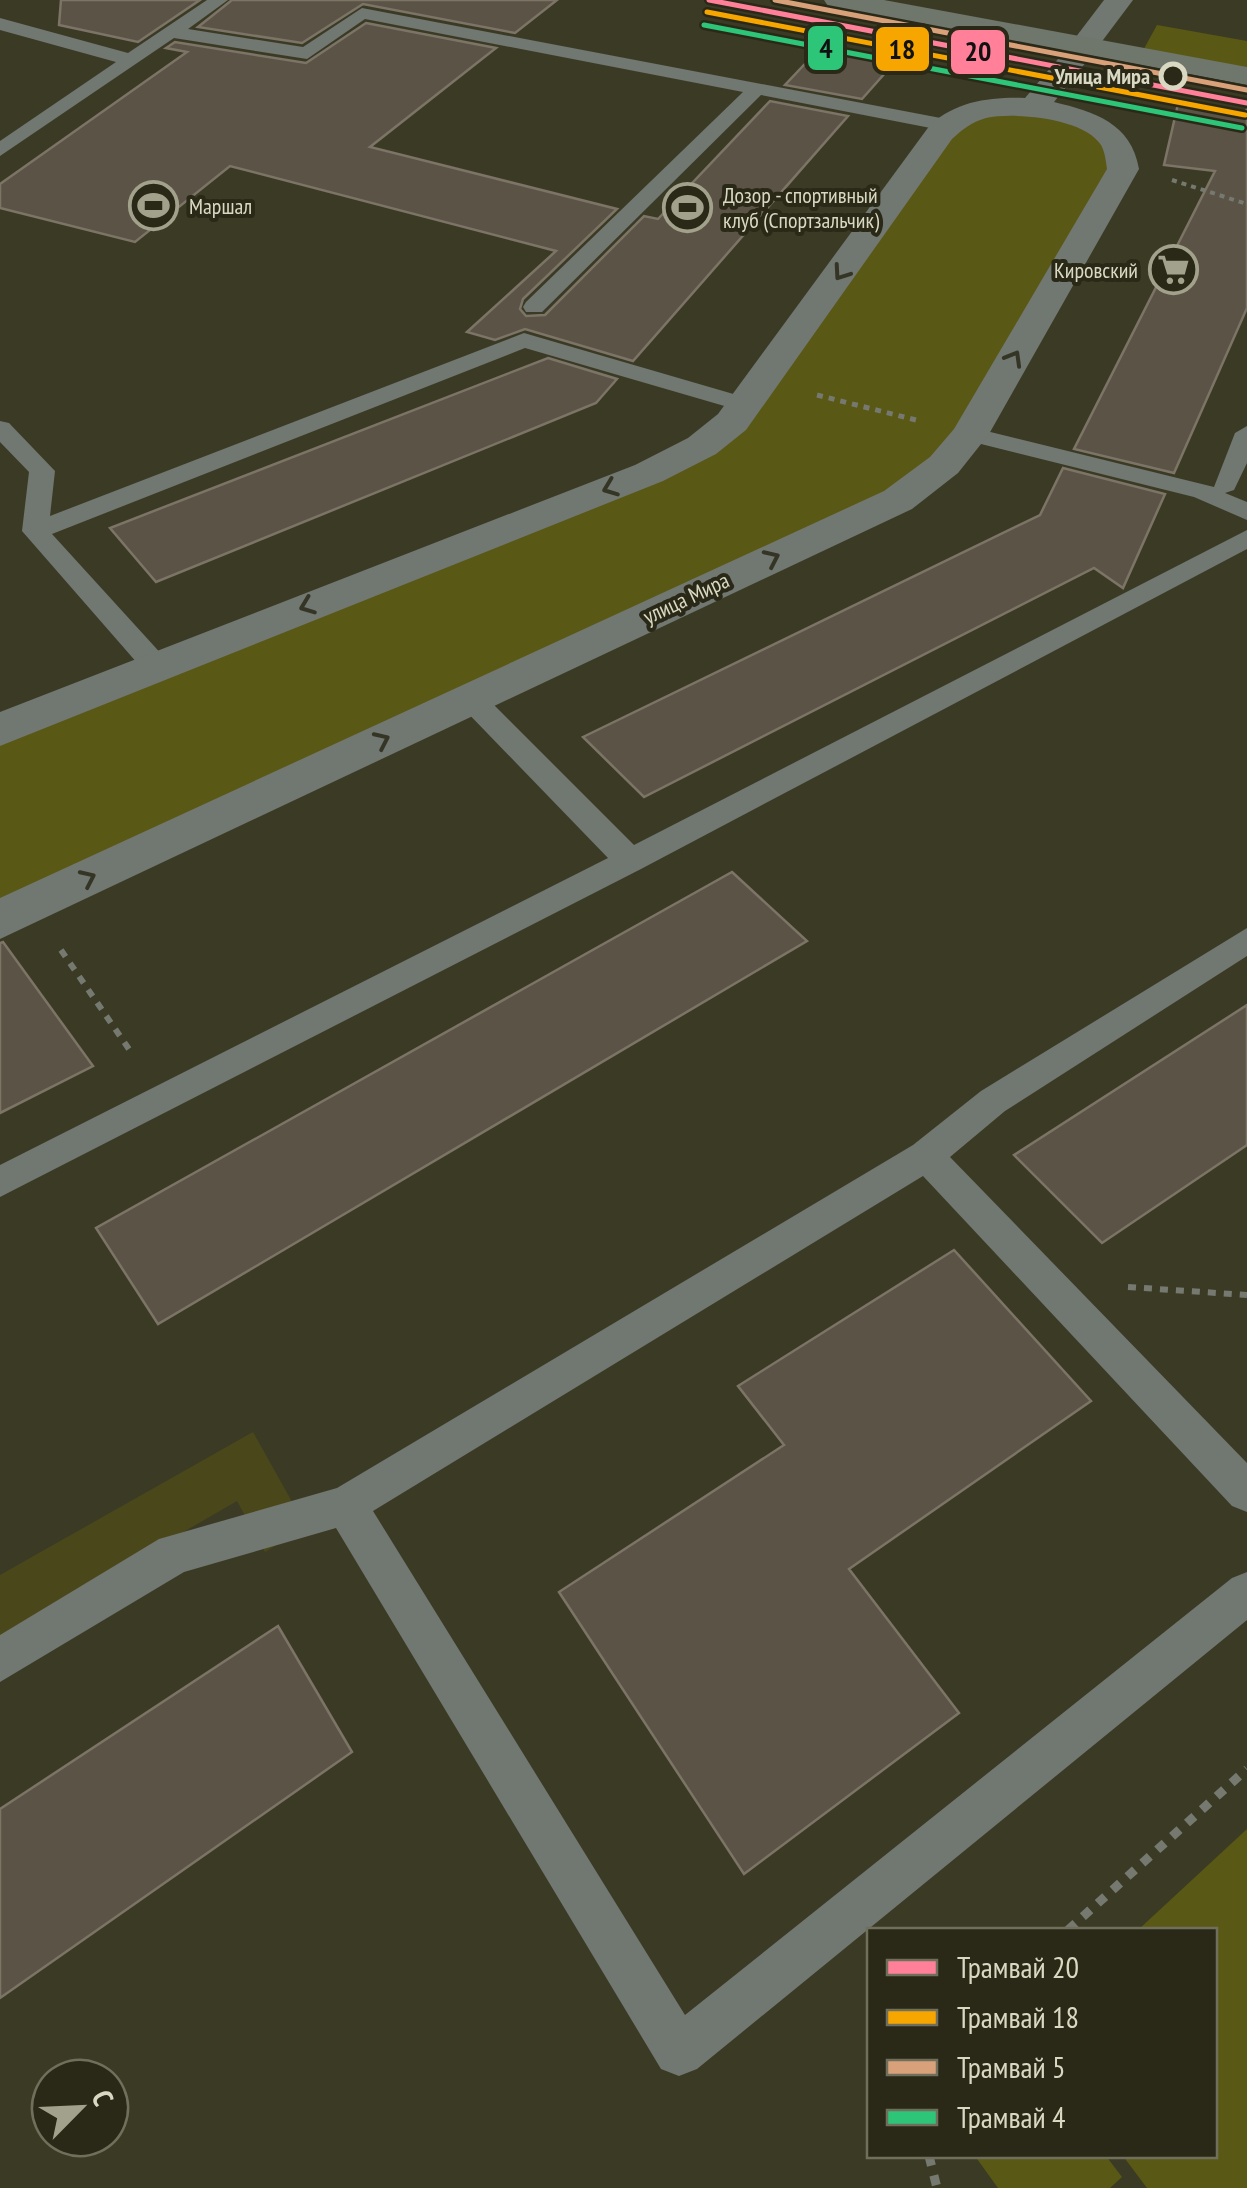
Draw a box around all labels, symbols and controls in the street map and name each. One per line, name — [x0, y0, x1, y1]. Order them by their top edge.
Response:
line badge: 4 — [806, 24, 845, 72]
line badge: 18 — [874, 25, 931, 73]
line badge: 20 — [949, 28, 1007, 76]
text: 4 — [819, 29, 833, 66]
text: 18 — [889, 30, 915, 67]
text: 20 — [965, 32, 991, 69]
place label: Улица Мира — [1054, 62, 1150, 90]
marker: Улица Мира — [1160, 63, 1186, 89]
sports icon: Маршал — [128, 180, 180, 232]
place label: Дозор - спортивный клуб (Спортзальчик) — [723, 181, 880, 234]
sports icon: Дозор - спортивный клуб (Спортзальчик) — [662, 182, 714, 234]
place label: Маршал — [189, 192, 252, 220]
supermarket icon: Кировский — [1147, 244, 1199, 296]
place label: Кировский — [1054, 256, 1138, 284]
one-way arrow — [835, 262, 853, 280]
one-way arrow — [1002, 351, 1022, 369]
one-way arrow — [602, 477, 619, 497]
one-way arrow — [762, 551, 780, 571]
street label: улица Мира — [638, 566, 734, 630]
one-way arrow — [299, 595, 316, 615]
one-way arrow — [372, 732, 390, 752]
one-way arrow — [78, 871, 96, 891]
legend — [867, 1928, 1217, 2158]
text: Трамвай 20 — [957, 1947, 1079, 1986]
text: Трамвай 18 — [957, 1997, 1079, 2036]
text: Трамвай 5 — [957, 2047, 1066, 2086]
north arrow — [30, 2058, 130, 2158]
text: С — [84, 2084, 123, 2111]
text: Трамвай 4 — [957, 2097, 1066, 2136]

